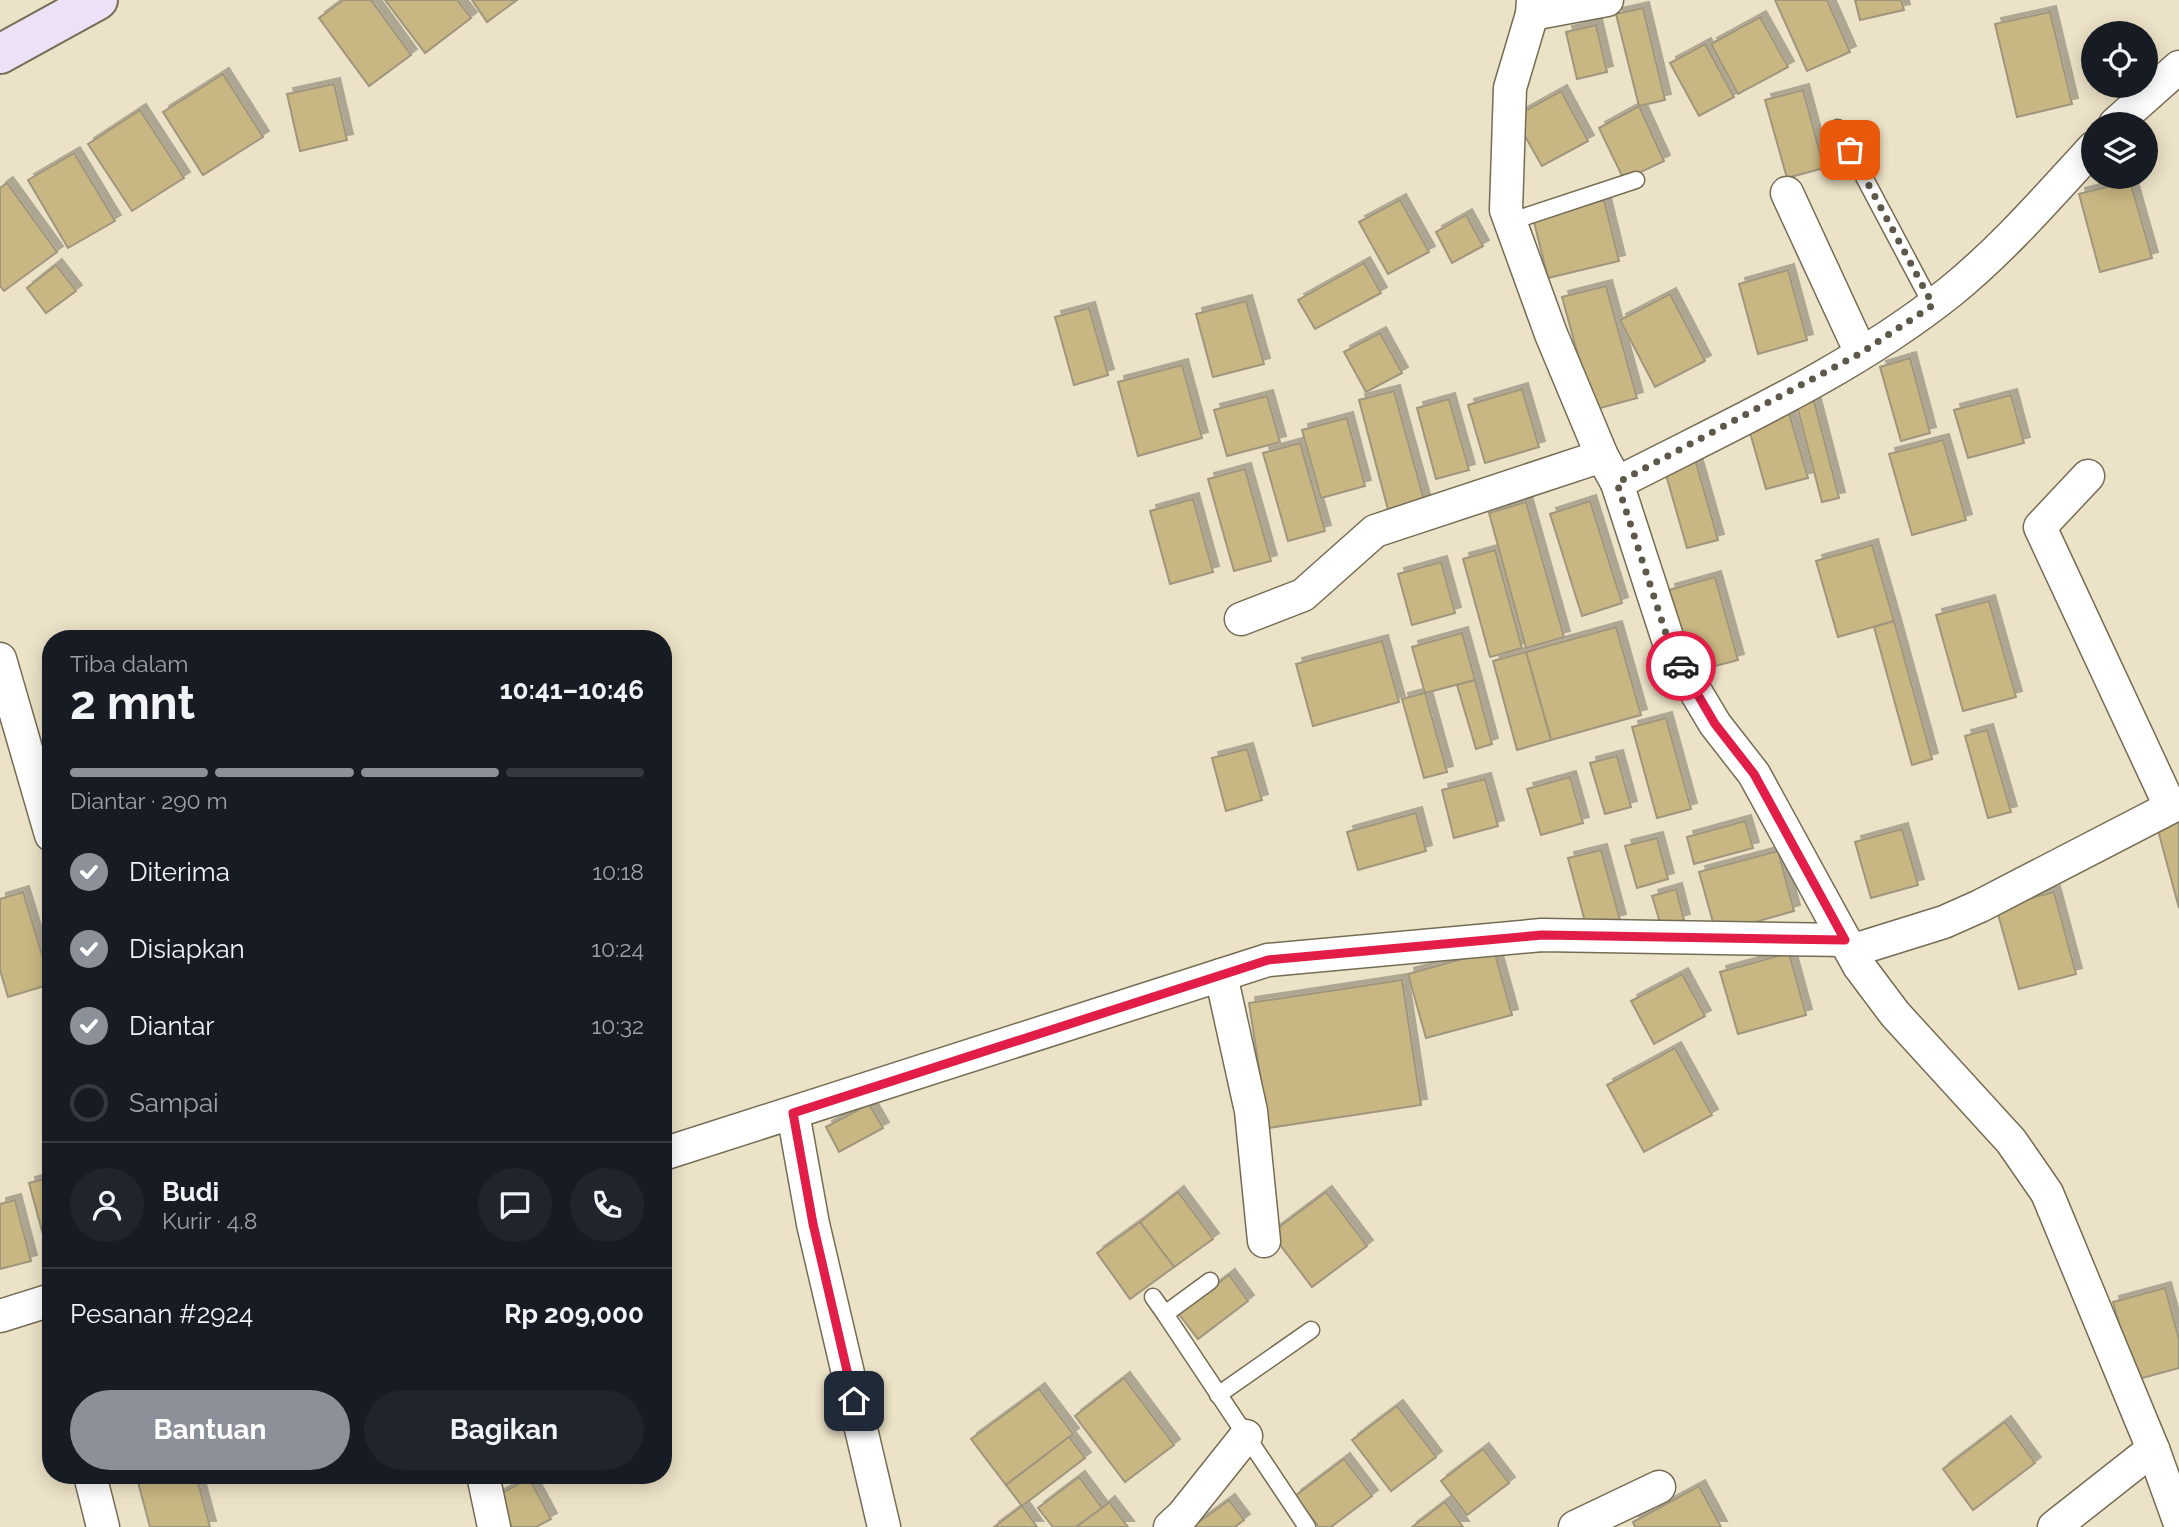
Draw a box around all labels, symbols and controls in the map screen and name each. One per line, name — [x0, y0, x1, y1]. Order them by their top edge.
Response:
map controls — [2081, 21, 2158, 189]
button: locate — [2081, 21, 2158, 98]
button: layers — [2081, 112, 2158, 189]
pin — [1820, 120, 1880, 180]
icon: bag — [1831, 131, 1869, 169]
courier — [1646, 631, 1716, 701]
icon: car — [1662, 647, 1700, 685]
text: Tiba dalam — [70, 650, 188, 677]
text: 10:41–10:46 — [500, 675, 644, 705]
text: 2 mnt — [70, 676, 195, 730]
text: Diantar · 290 m — [70, 787, 228, 814]
icon: check — [70, 853, 108, 891]
text: Diterima — [129, 857, 230, 887]
text: 10:18 — [592, 858, 644, 885]
icon: check — [70, 930, 108, 968]
text: Disiapkan — [129, 934, 245, 964]
text: 10:24 — [591, 935, 644, 962]
icon: check — [70, 1007, 108, 1045]
text: Diantar — [129, 1011, 214, 1041]
text: 10:32 — [591, 1012, 644, 1039]
text: Sampai — [129, 1088, 219, 1118]
button: person — [70, 1168, 144, 1242]
button: chat — [478, 1168, 552, 1242]
button: phone — [570, 1168, 644, 1242]
text: Budi — [162, 1177, 219, 1207]
text: Kurir · 4.8 — [162, 1207, 257, 1234]
text: Pesanan #2924 — [70, 1299, 253, 1329]
text: Rp 209,000 — [504, 1299, 644, 1329]
pin — [824, 1371, 884, 1431]
icon: home — [835, 1382, 873, 1420]
button: Bantuan — [70, 1390, 350, 1470]
button: Bagikan — [364, 1390, 644, 1470]

